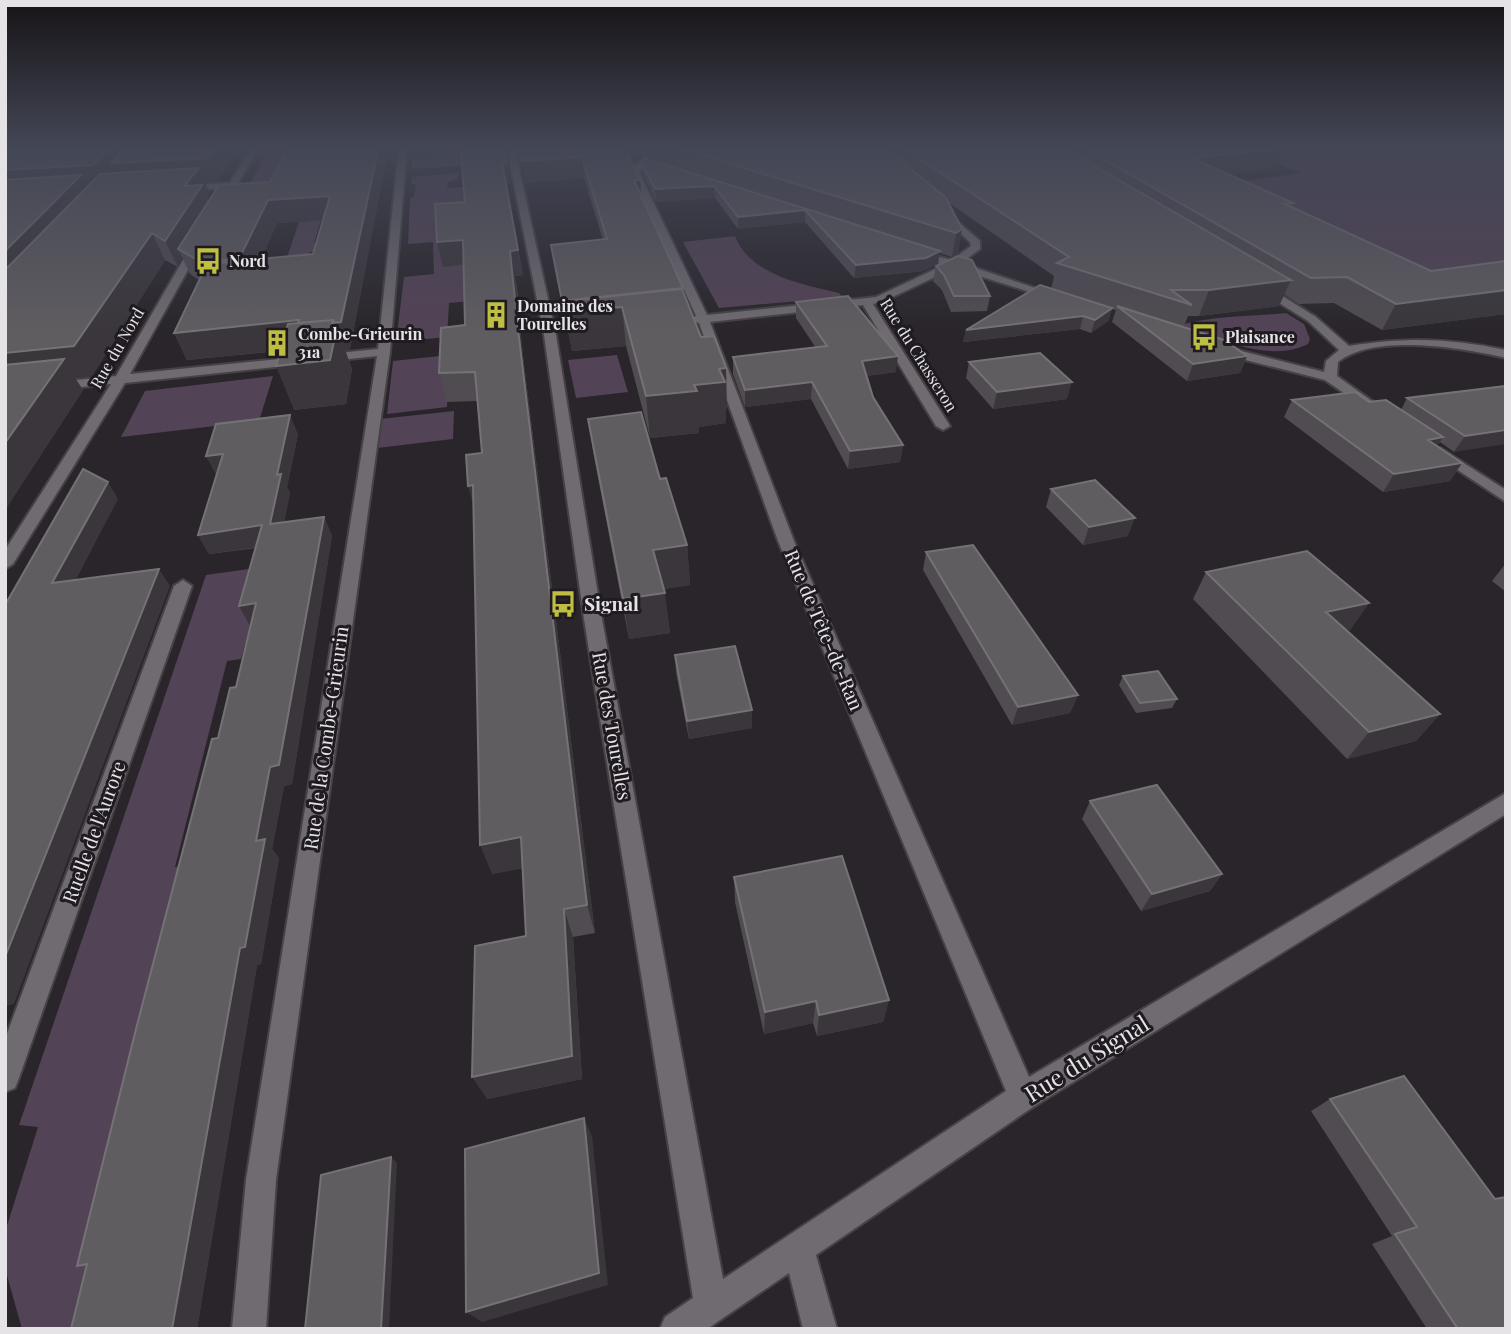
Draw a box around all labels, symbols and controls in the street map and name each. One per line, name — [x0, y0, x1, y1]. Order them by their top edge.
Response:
bus stop icon: Nord — [193, 246, 223, 276]
place label: Nord — [229, 250, 267, 271]
street label: Rue du Chasseron — [876, 294, 963, 416]
place label: Domaine des Tourelles — [517, 295, 613, 334]
building icon: Domaine des Tourelles — [481, 300, 511, 330]
street label: Rue du Nord — [85, 303, 148, 392]
bus stop icon: Plaisance — [1189, 322, 1219, 352]
place label: Combe-Grieurin 31a — [298, 323, 422, 362]
place label: Plaisance — [1225, 326, 1295, 347]
building icon: Combe-Grieurin 31a — [262, 328, 292, 358]
street label: Rue de Tête-de-Ran — [779, 545, 871, 715]
bus stop icon: Signal — [548, 589, 578, 619]
place label: Signal — [584, 590, 639, 616]
street label: Rue de la Combe-Grieurin — [296, 624, 354, 851]
street label: Rue des Tourelles — [587, 650, 639, 802]
street label: Ruelle de l'Aurore — [55, 757, 131, 906]
street label: Rue du Signal — [1018, 1007, 1155, 1108]

